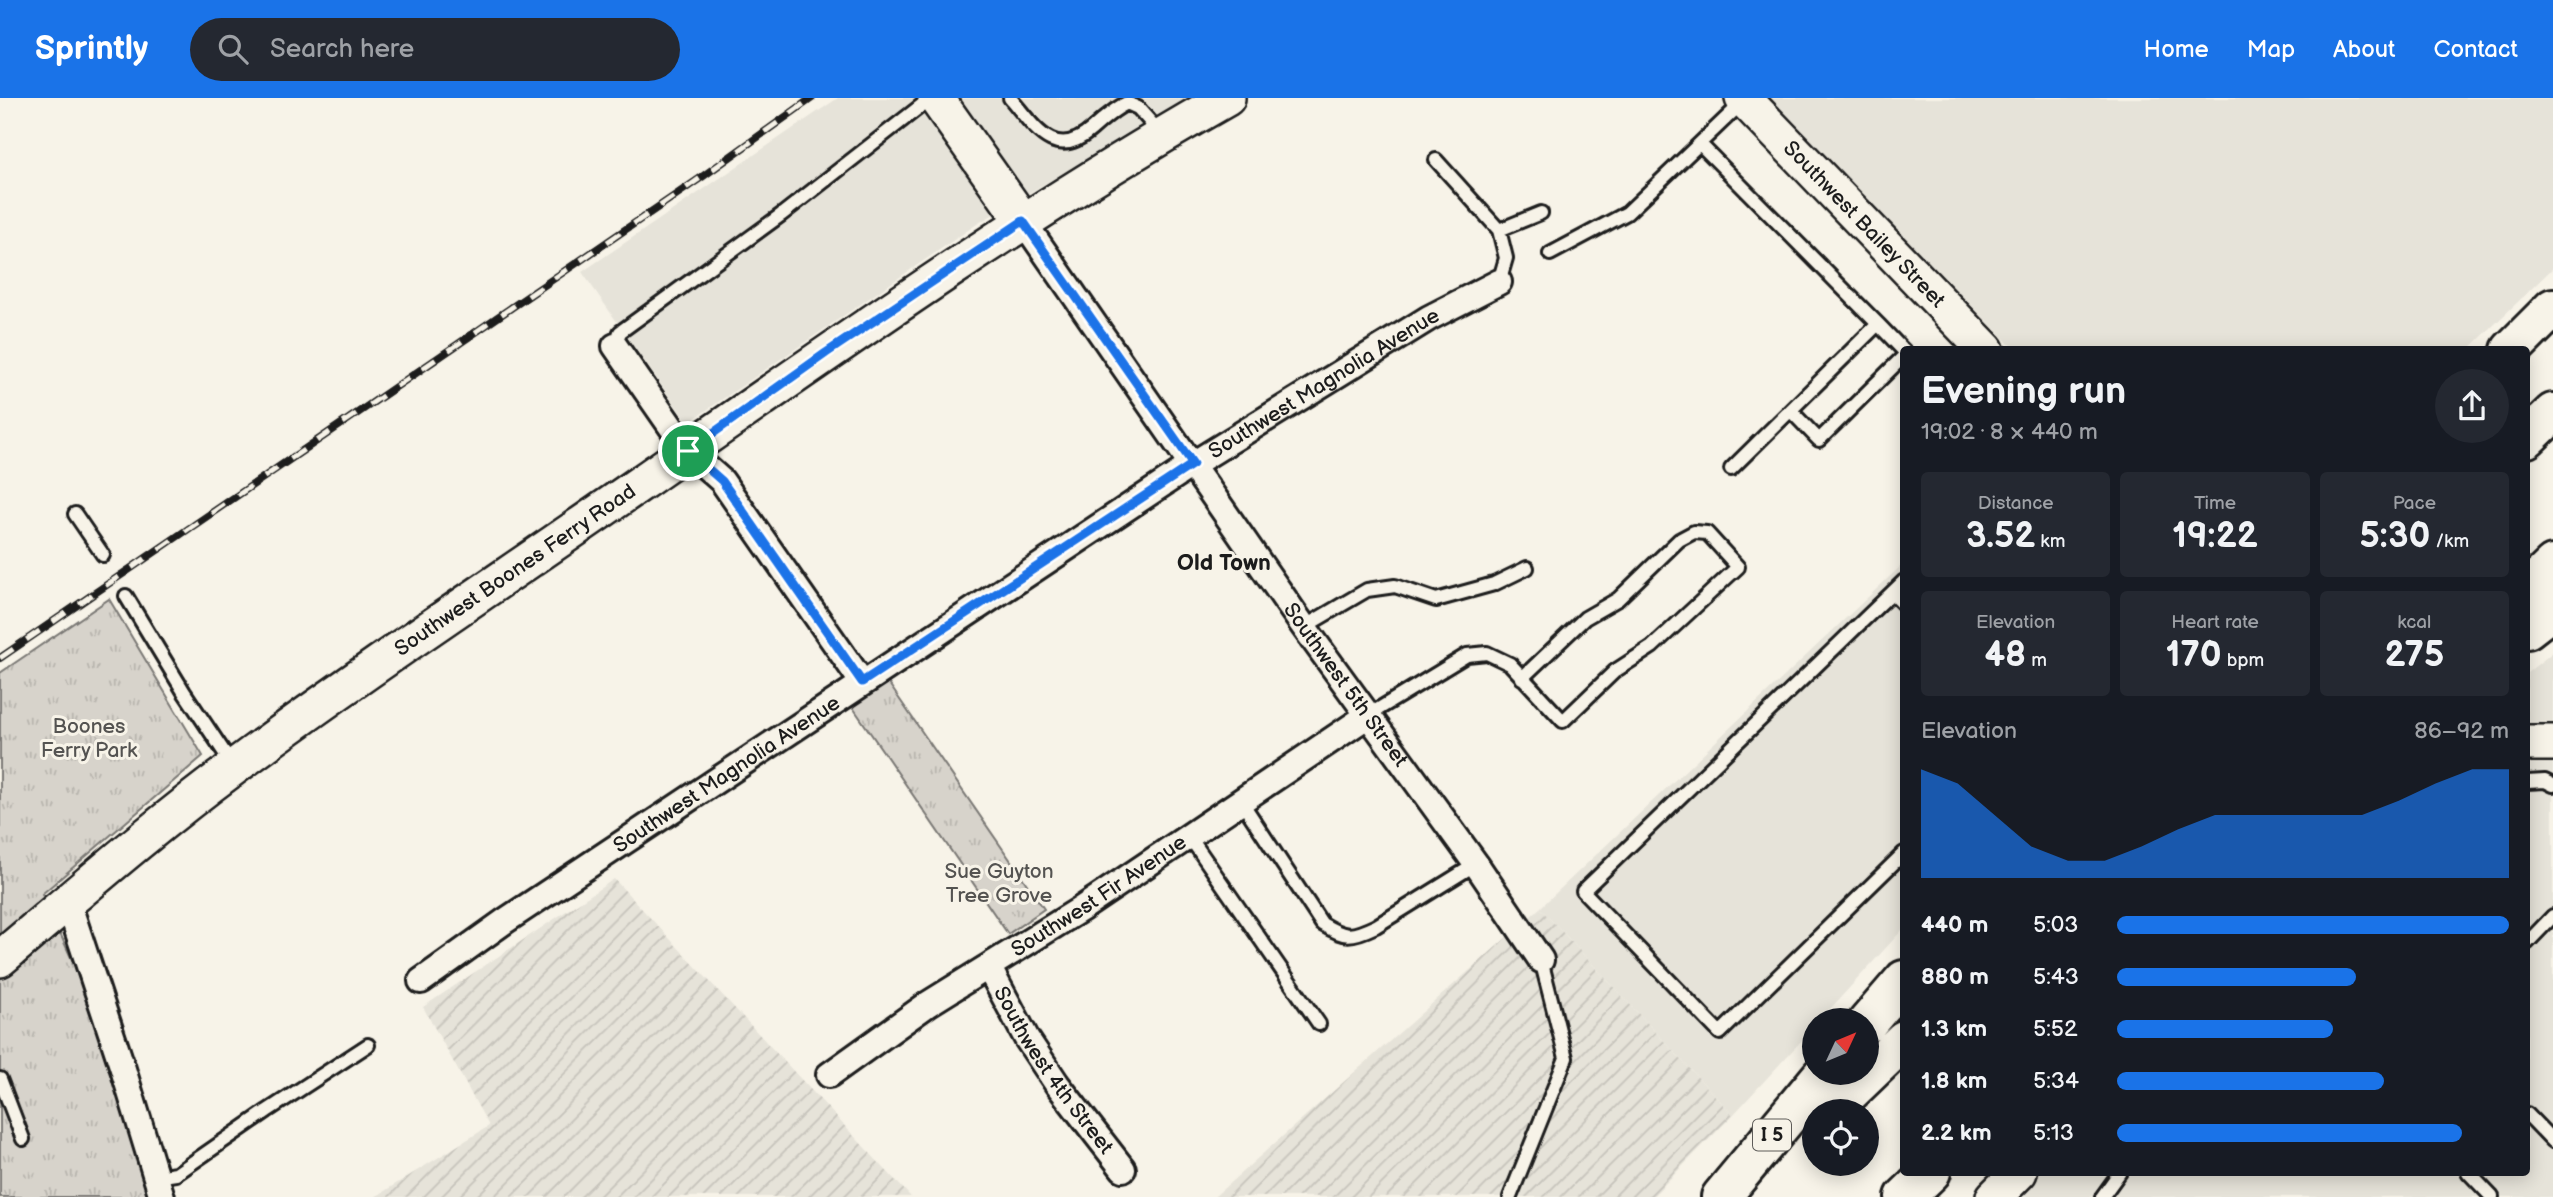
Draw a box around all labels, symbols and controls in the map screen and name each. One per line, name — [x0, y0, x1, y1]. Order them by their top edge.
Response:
search box — [190, 18, 680, 81]
text: Sprintly — [35, 29, 148, 69]
icon: search — [214, 30, 252, 68]
text: Search here — [270, 34, 414, 65]
text: Home — [2144, 35, 2209, 64]
text: Map — [2247, 35, 2295, 64]
text: About — [2333, 35, 2395, 64]
text: Contact — [2433, 35, 2518, 64]
street label: Southwest Bailey Street — [1778, 135, 1951, 313]
street label: Southwest Magnolia Avenue — [1204, 302, 1443, 464]
text: Evening run — [1921, 369, 2126, 414]
button: share — [2435, 369, 2509, 443]
text: 19:02 · 8 × 440 m — [1921, 418, 2098, 446]
pin — [658, 421, 718, 481]
icon: arrive — [669, 432, 707, 470]
street label: Southwest Boones Ferry Road — [390, 478, 640, 661]
text: Distance — [1978, 492, 2054, 515]
text: Time — [2194, 492, 2236, 515]
text: Pace — [2393, 492, 2436, 515]
text: 3.52 — [1966, 515, 2035, 558]
text: 19:22 — [2172, 515, 2258, 558]
text: 5:30 — [2360, 515, 2430, 558]
text: km — [2035, 530, 2065, 553]
text: /km — [2430, 530, 2469, 553]
district label: Old Town — [1177, 549, 1271, 577]
street label: Southwest 5th Street — [1278, 598, 1414, 772]
text: Elevation — [1976, 611, 2055, 634]
text: Heart rate — [2171, 611, 2259, 634]
text: kcal — [2397, 611, 2431, 634]
text: 48 — [1984, 634, 2026, 677]
text: 170 — [2166, 634, 2222, 677]
text: 275 — [2385, 634, 2444, 677]
text: m — [2026, 649, 2047, 672]
text: bpm — [2222, 649, 2264, 672]
street label: Southwest Magnolia Avenue — [608, 690, 844, 858]
park label: Boones Ferry Park — [41, 714, 138, 763]
text: Elevation — [1921, 717, 2017, 745]
text: 86–92 m — [2414, 717, 2509, 745]
street label: Southwest Fir Avenue — [1006, 829, 1191, 962]
park label: Sue Guyton Tree Grove — [944, 859, 1054, 908]
text: 440 m — [1921, 911, 1988, 939]
text: 5:03 — [2033, 911, 2079, 939]
text: 880 m — [1921, 963, 1989, 991]
text: 5:43 — [2033, 963, 2079, 991]
street label: Southwest 4th Street — [989, 982, 1119, 1159]
north arrow — [1802, 1008, 1880, 1085]
map controls — [1802, 1008, 1879, 1176]
text: 1.3 km — [1921, 1015, 1987, 1043]
text: 5:52 — [2033, 1015, 2078, 1043]
text: 1.8 km — [1921, 1067, 1987, 1095]
text: 5:34 — [2033, 1067, 2079, 1095]
button: locate — [1802, 1099, 1879, 1176]
road number: I 5 — [1753, 1119, 1791, 1150]
text: 2.2 km — [1921, 1119, 1992, 1147]
text: 5:13 — [2033, 1119, 2074, 1147]

